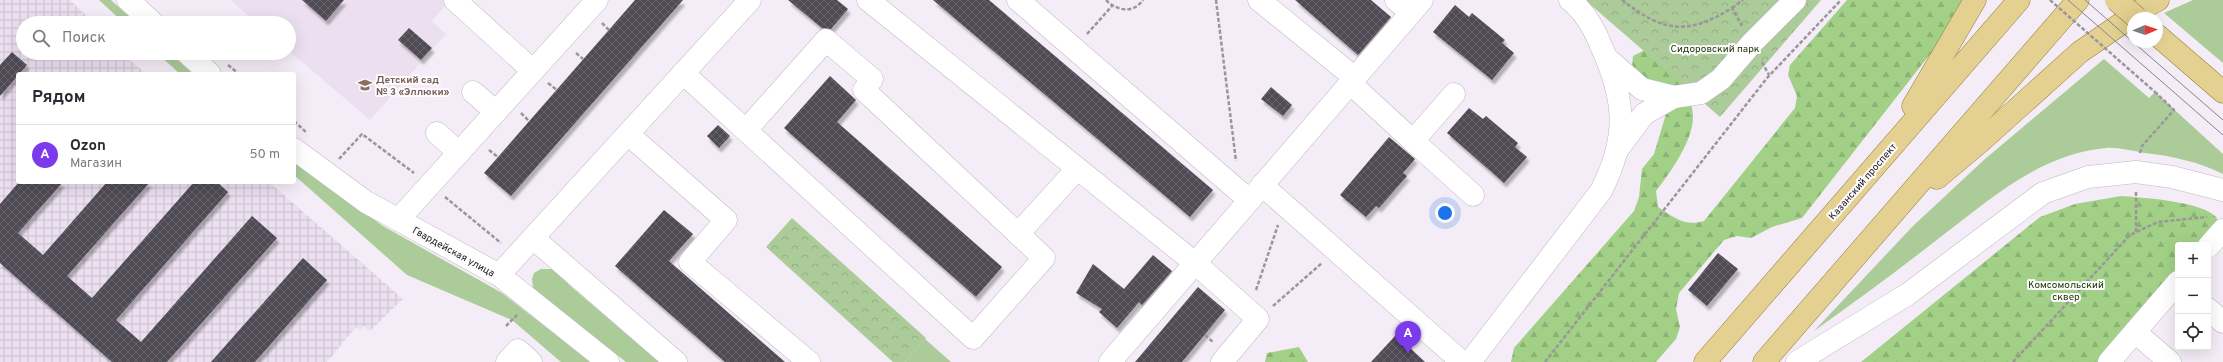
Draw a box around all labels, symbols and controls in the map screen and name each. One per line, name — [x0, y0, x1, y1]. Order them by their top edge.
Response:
north arrow — [2127, 12, 2163, 48]
search box — [16, 16, 296, 60]
icon: search — [30, 27, 52, 49]
text: Поиск — [62, 29, 106, 48]
park label: Сидоровский парк — [1670, 43, 1760, 56]
place label: Детский сад № 3 «Эллюки» — [376, 74, 450, 99]
school or university icon: Детский сад № 3 «Эллюки» — [357, 77, 373, 93]
text: Рядом — [32, 87, 85, 109]
text: Ozon — [70, 137, 106, 156]
street label: Казанский проспект — [1826, 141, 1900, 223]
text: A — [40, 147, 50, 163]
text: 50 m — [250, 147, 280, 163]
text: Магазин — [70, 156, 122, 172]
your location — [1435, 203, 1455, 223]
street label: Гвардейская улица — [410, 224, 497, 280]
map controls — [2175, 242, 2211, 350]
button: + — [2175, 242, 2211, 278]
button: − — [2175, 278, 2211, 314]
park label: Комсомольский сквер — [2028, 279, 2104, 304]
button: locate — [2175, 314, 2211, 350]
pin: A — [1395, 321, 1421, 354]

